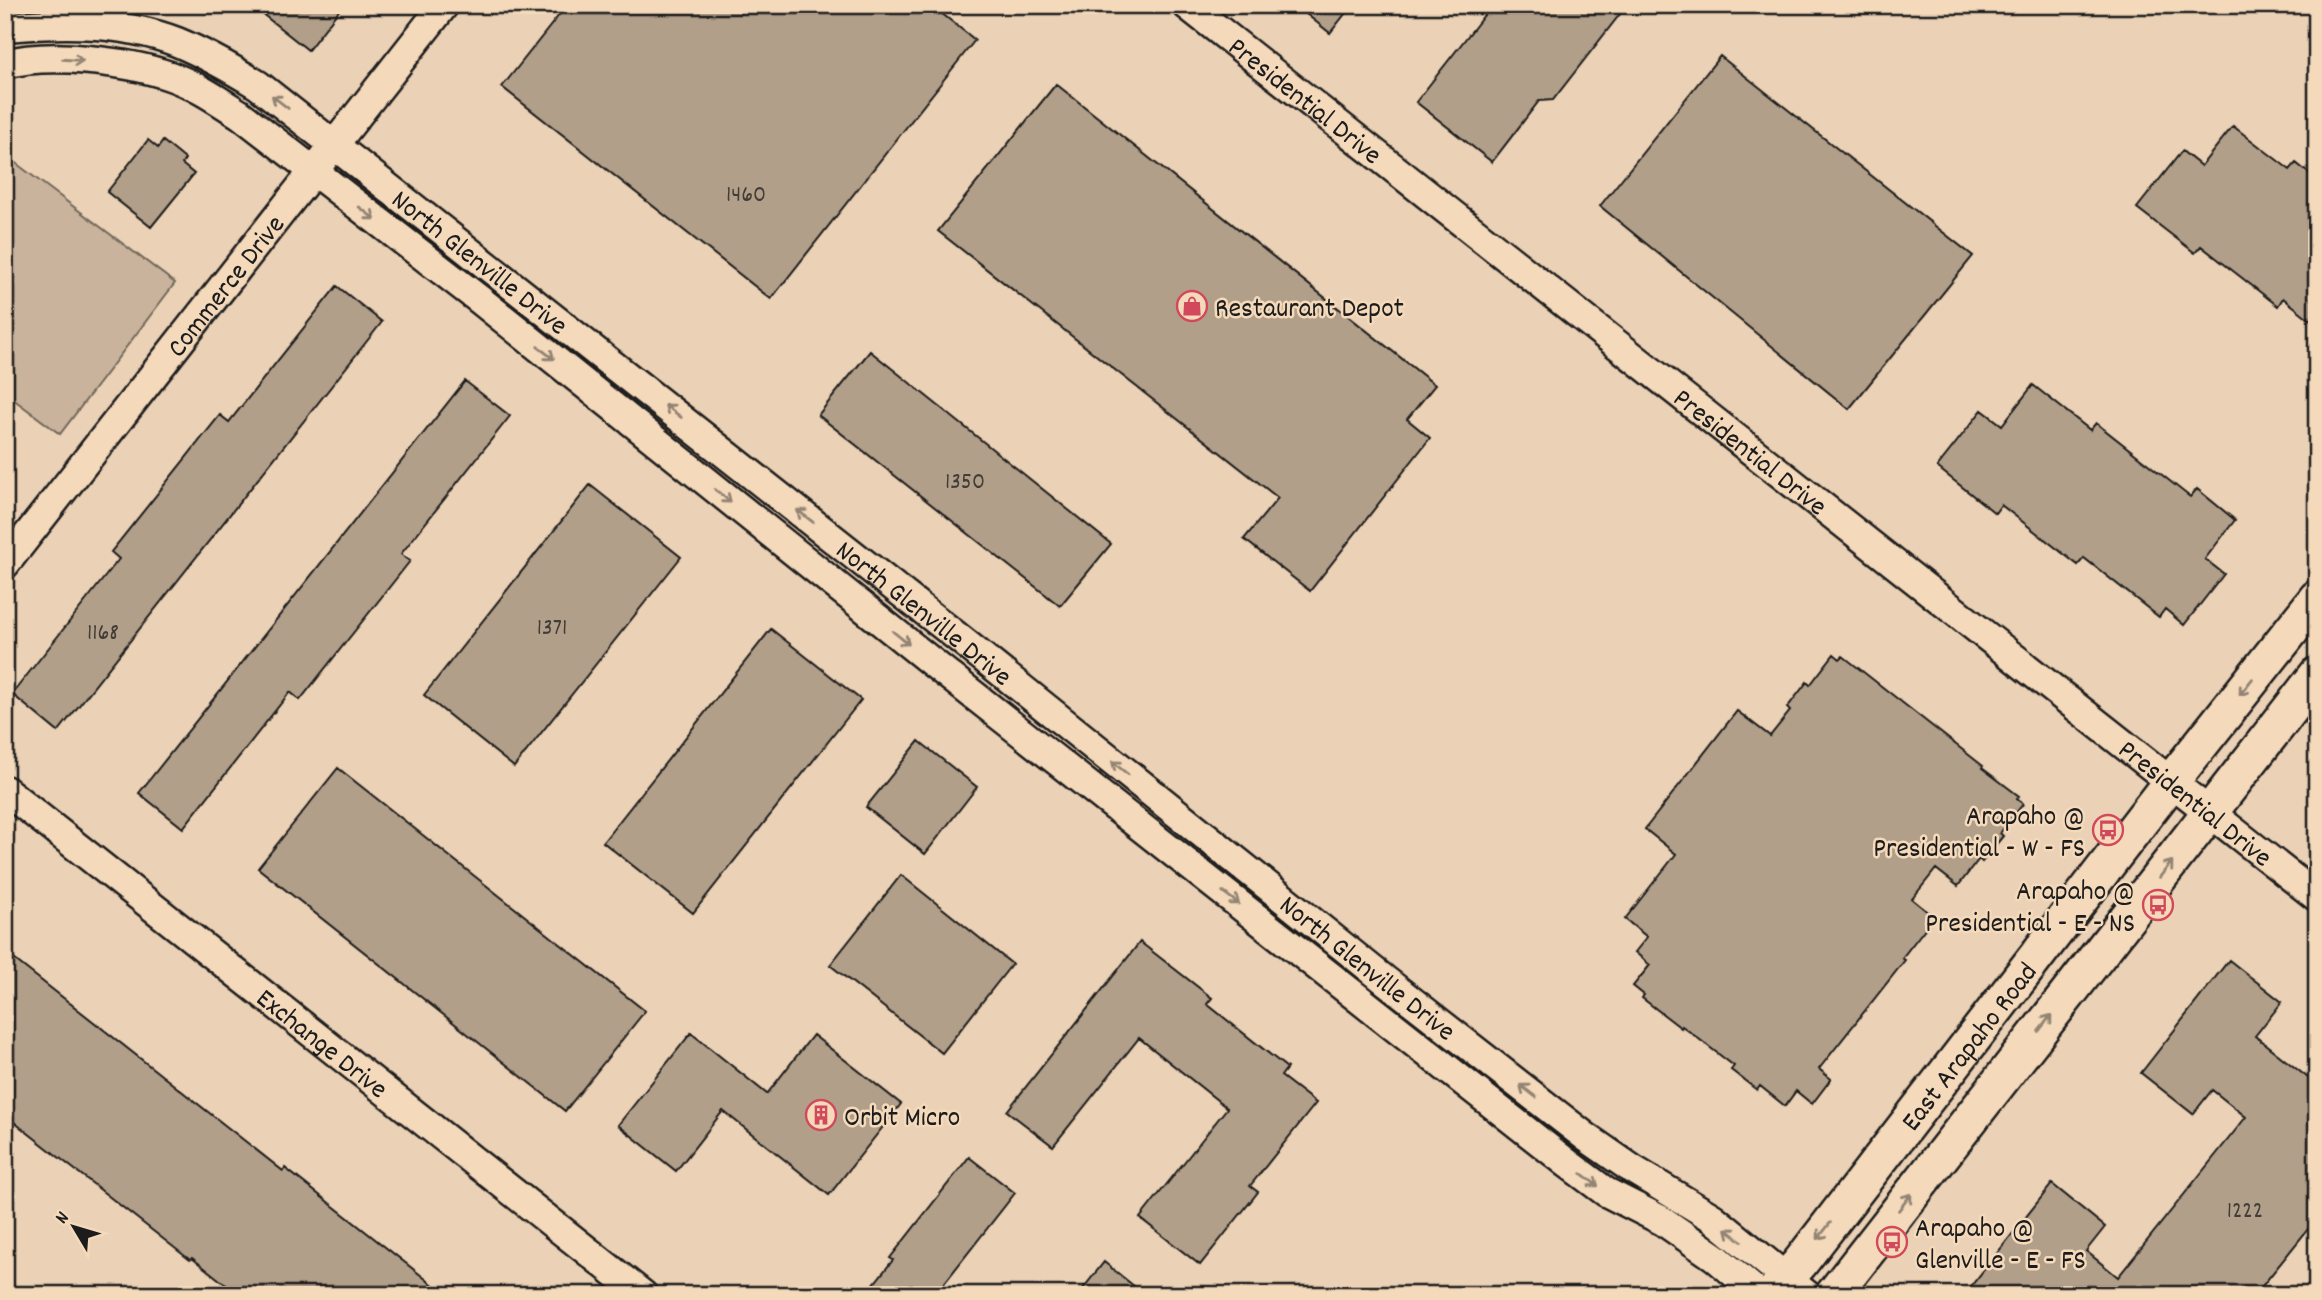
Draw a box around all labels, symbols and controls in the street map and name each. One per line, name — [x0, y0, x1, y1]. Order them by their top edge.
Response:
street label: Presidential Drive — [1218, 30, 1389, 177]
one-way arrow — [61, 54, 84, 67]
one-way arrow — [272, 94, 290, 109]
house number: 1460 — [726, 179, 766, 213]
street label: North Glenville Drive — [381, 183, 575, 347]
one-way arrow — [357, 206, 376, 221]
street label: Commerce Drive — [159, 208, 297, 368]
shop icon: Restaurant Depot — [1175, 289, 1209, 323]
place label: Restaurant Depot — [1215, 291, 1404, 331]
one-way arrow — [537, 345, 555, 361]
street label: Presidential Drive — [1663, 381, 1834, 528]
one-way arrow — [664, 404, 682, 419]
house number: 1350 — [945, 466, 985, 500]
one-way arrow — [714, 488, 732, 504]
one-way arrow — [797, 509, 815, 524]
street label: North Glenville Drive — [825, 533, 1019, 698]
house number: 1371 — [537, 612, 567, 646]
house number: 1168 — [87, 617, 119, 651]
one-way arrow — [892, 630, 910, 646]
one-way arrow — [2238, 678, 2254, 696]
street label: Presidential Drive — [2108, 732, 2279, 879]
one-way arrow — [1112, 760, 1130, 775]
place label: Arapaho @ Presidential - W - FS — [1873, 799, 2085, 871]
bus stop icon: Arapaho @ Presidential - W - FS — [2091, 813, 2125, 847]
one-way arrow — [2159, 860, 2174, 878]
place label: Arapaho @ Presidential - E - NS — [1925, 874, 2135, 946]
street label: North Glenville Drive — [1269, 888, 1462, 1053]
bus stop icon: Arapaho @ Presidential - E - NS — [2141, 888, 2175, 922]
one-way arrow — [1221, 891, 1239, 906]
street label: East Arapaho Road — [1894, 956, 2049, 1141]
street label: Exchange Drive — [246, 981, 395, 1111]
one-way arrow — [2038, 1015, 2053, 1033]
one-way arrow — [1520, 1083, 1538, 1098]
building icon: Orbit Micro — [804, 1098, 838, 1132]
place label: Orbit Micro — [844, 1100, 960, 1140]
one-way arrow — [1580, 1172, 1599, 1187]
north arrow — [38, 1192, 108, 1262]
one-way arrow — [1898, 1194, 1913, 1212]
house number: 1222 — [2227, 1195, 2263, 1229]
text: N — [50, 1207, 77, 1231]
place label: Arapaho @ Glenville - E - FS — [1915, 1211, 2086, 1283]
one-way arrow — [1817, 1221, 1832, 1239]
bus stop icon: Arapaho @ Glenville - E - FS — [1875, 1225, 1909, 1259]
one-way arrow — [1726, 1228, 1744, 1243]

